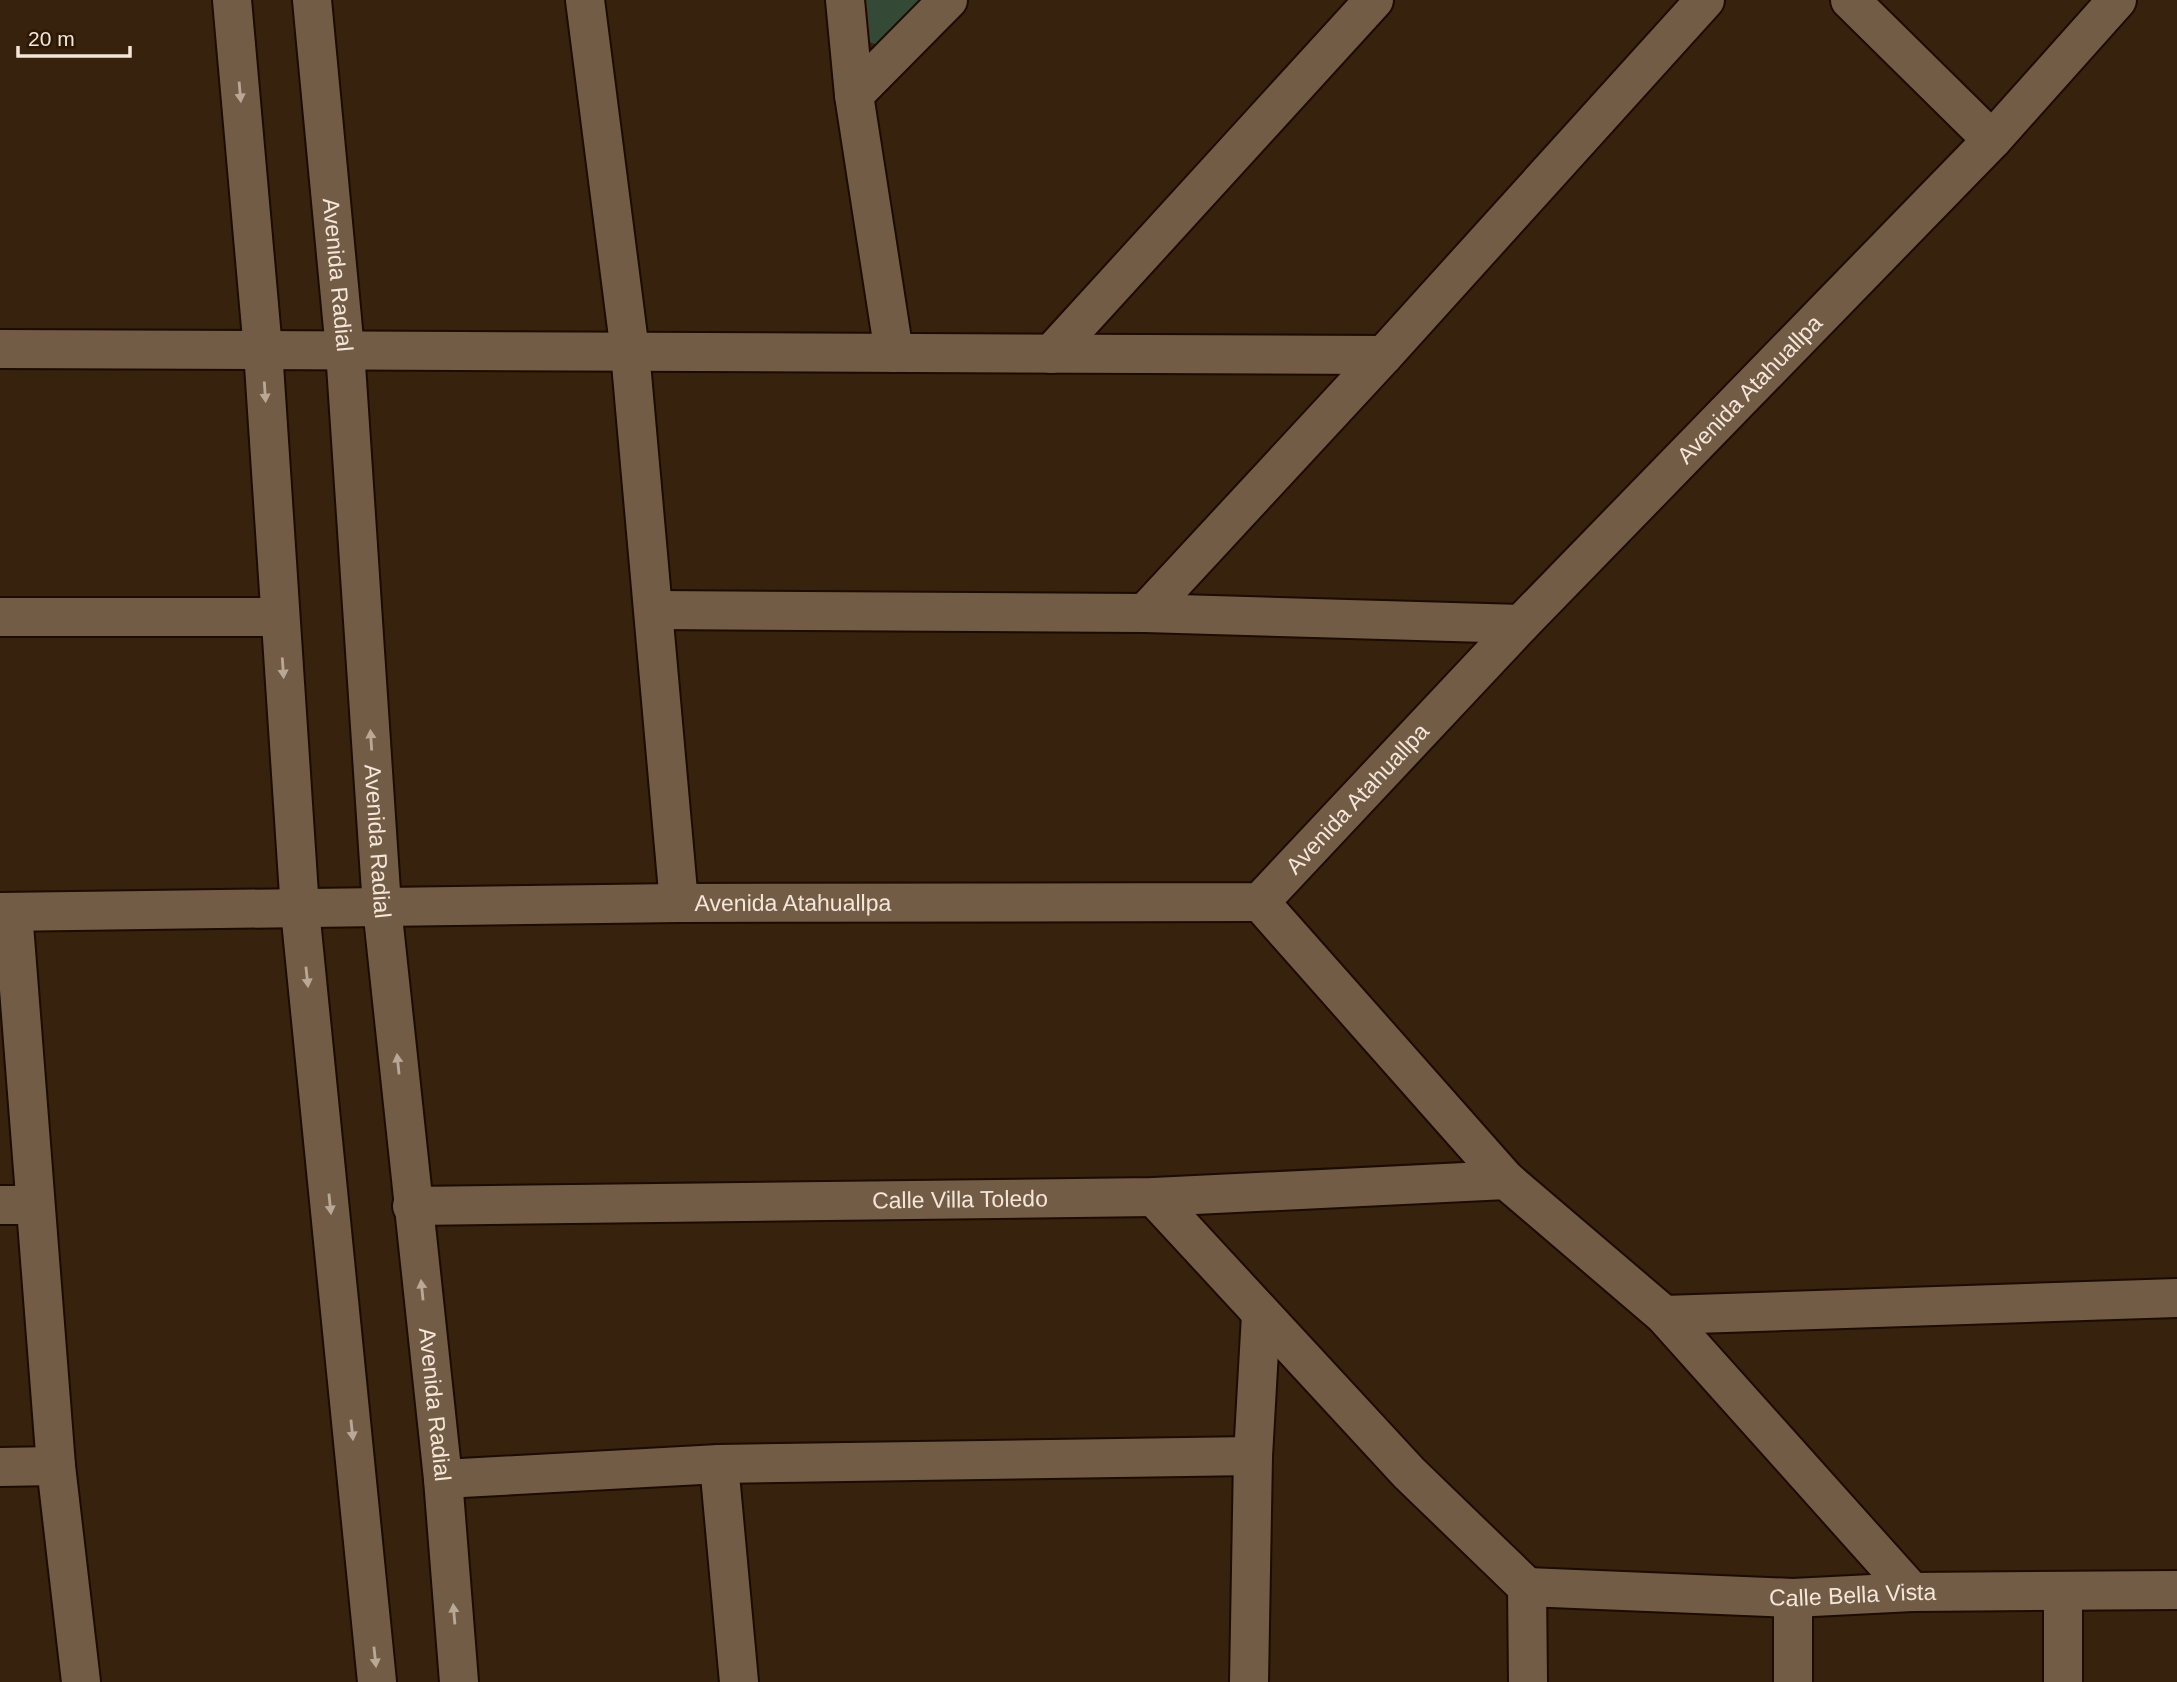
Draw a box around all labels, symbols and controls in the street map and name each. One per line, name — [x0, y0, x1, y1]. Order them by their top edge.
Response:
scale bar — [18, 14, 130, 58]
text: 20 m — [28, 27, 75, 50]
one-way arrow — [235, 82, 246, 104]
street label: Avenida Radial — [318, 197, 358, 353]
street label: Avenida Atahuallpa — [1672, 310, 1828, 469]
one-way arrow — [260, 382, 271, 404]
one-way arrow — [278, 657, 289, 679]
street label: Avenida Atahuallpa — [1280, 718, 1434, 879]
one-way arrow — [365, 728, 376, 750]
street label: Avenida Radial — [360, 763, 396, 920]
street label: Avenida Atahuallpa — [695, 890, 891, 916]
one-way arrow — [302, 967, 313, 989]
one-way arrow — [392, 1053, 403, 1075]
street label: Calle Villa Toledo — [872, 1185, 1048, 1213]
one-way arrow — [324, 1193, 335, 1215]
one-way arrow — [416, 1279, 427, 1301]
street label: Avenida Radial — [414, 1326, 456, 1483]
one-way arrow — [347, 1419, 358, 1441]
street label: Calle Bella Vista — [1769, 1579, 1937, 1611]
one-way arrow — [448, 1603, 459, 1625]
one-way arrow — [369, 1646, 380, 1668]

